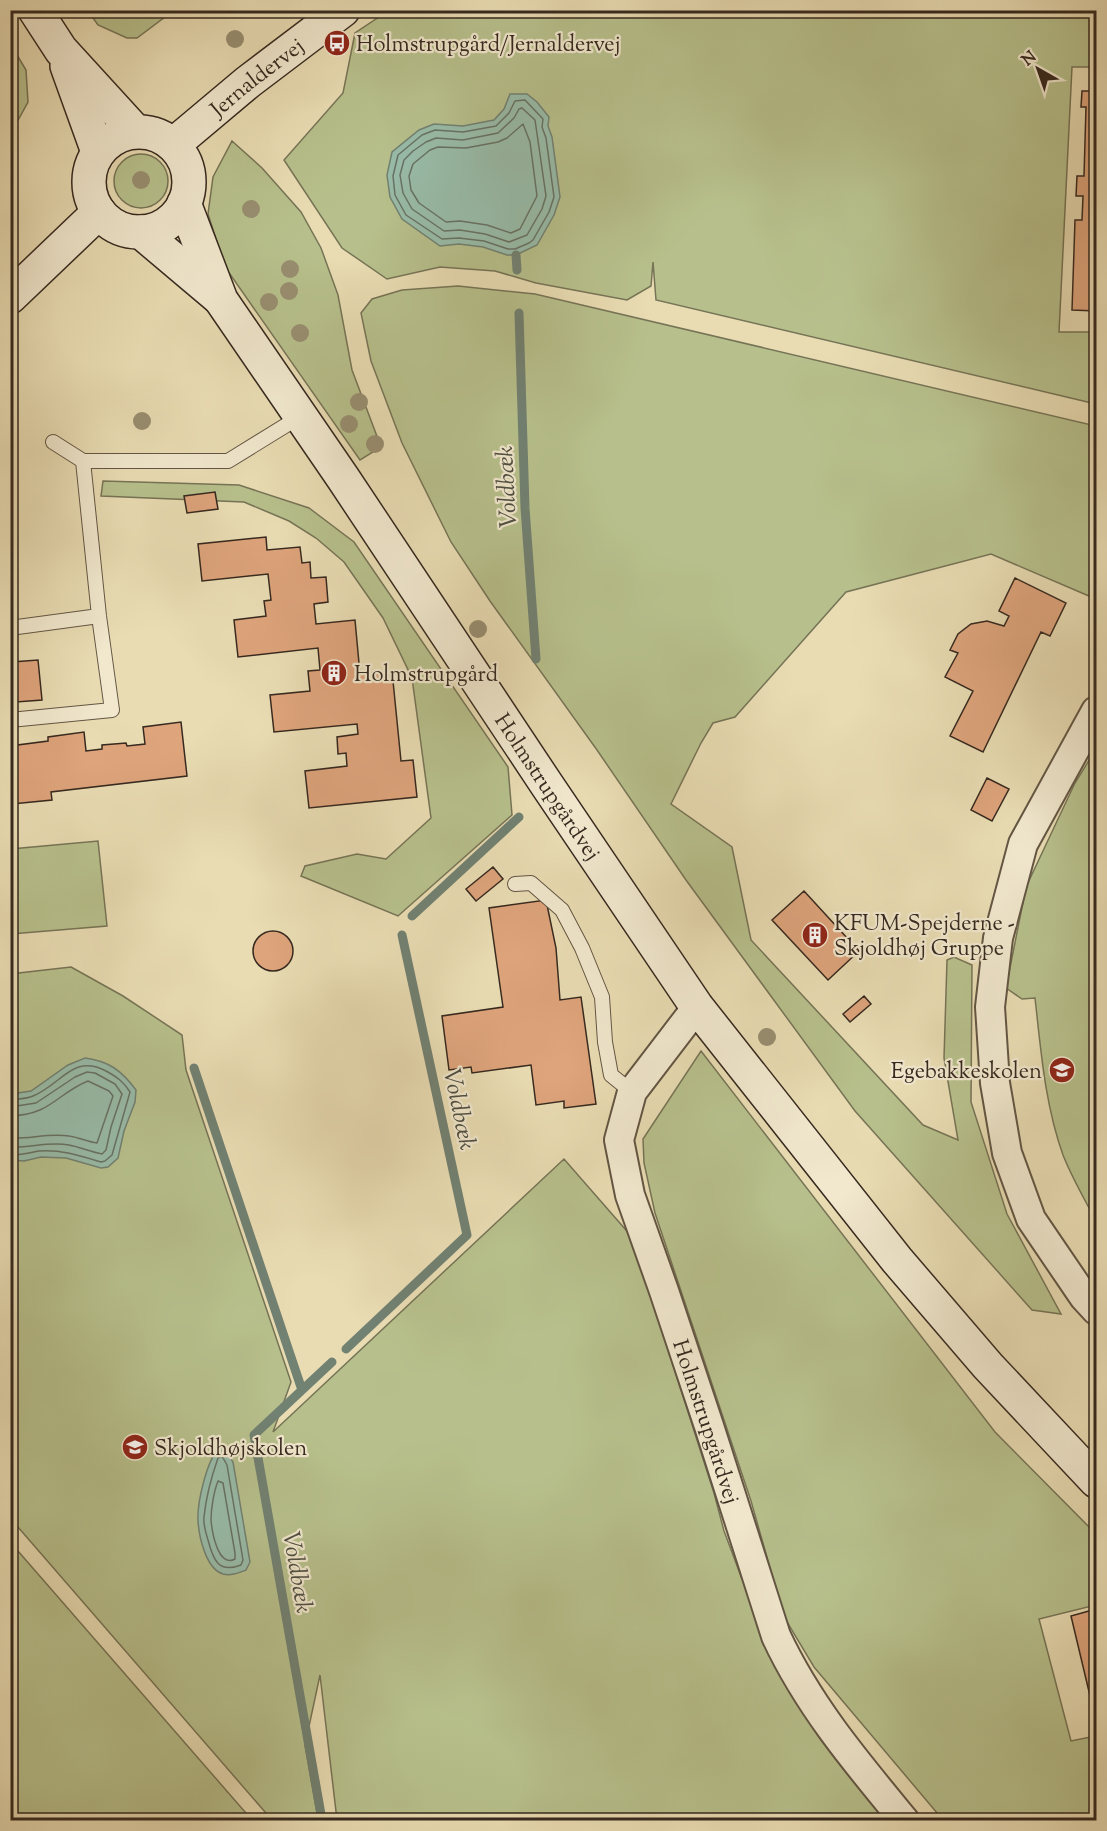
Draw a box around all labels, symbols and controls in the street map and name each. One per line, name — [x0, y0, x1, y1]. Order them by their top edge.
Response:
bus stop icon: Holmstrupgård/Jernaldervej — [322, 28, 352, 58]
place label: Holmstrupgård/Jernaldervej — [356, 30, 620, 62]
street label: Jernaldervej — [204, 32, 312, 127]
north arrow — [1008, 39, 1068, 99]
text: N — [1018, 46, 1042, 72]
water label: Voldbæk — [489, 445, 527, 529]
building icon: Holmstrupgård — [319, 658, 349, 688]
place label: Holmstrupgård — [354, 660, 498, 692]
street label: Holmstrupgårdvej — [485, 708, 607, 868]
place label: KFUM-Spejderne - Skjoldhøj Gruppe — [834, 909, 1015, 966]
building icon: KFUM-Spejderne - Skjoldhøj Gruppe — [800, 920, 830, 950]
school or university icon: Egebakkeskolen — [1047, 1055, 1077, 1085]
place label: Egebakkeskolen — [891, 1057, 1042, 1089]
water label: Voldbæk — [433, 1066, 483, 1153]
street label: Holmstrupgårdvej — [662, 1336, 746, 1509]
school or university icon: Skjoldhøjskolen — [120, 1432, 150, 1462]
place label: Skjoldhøjskolen — [154, 1434, 307, 1466]
water label: Voldbæk — [272, 1529, 320, 1616]

